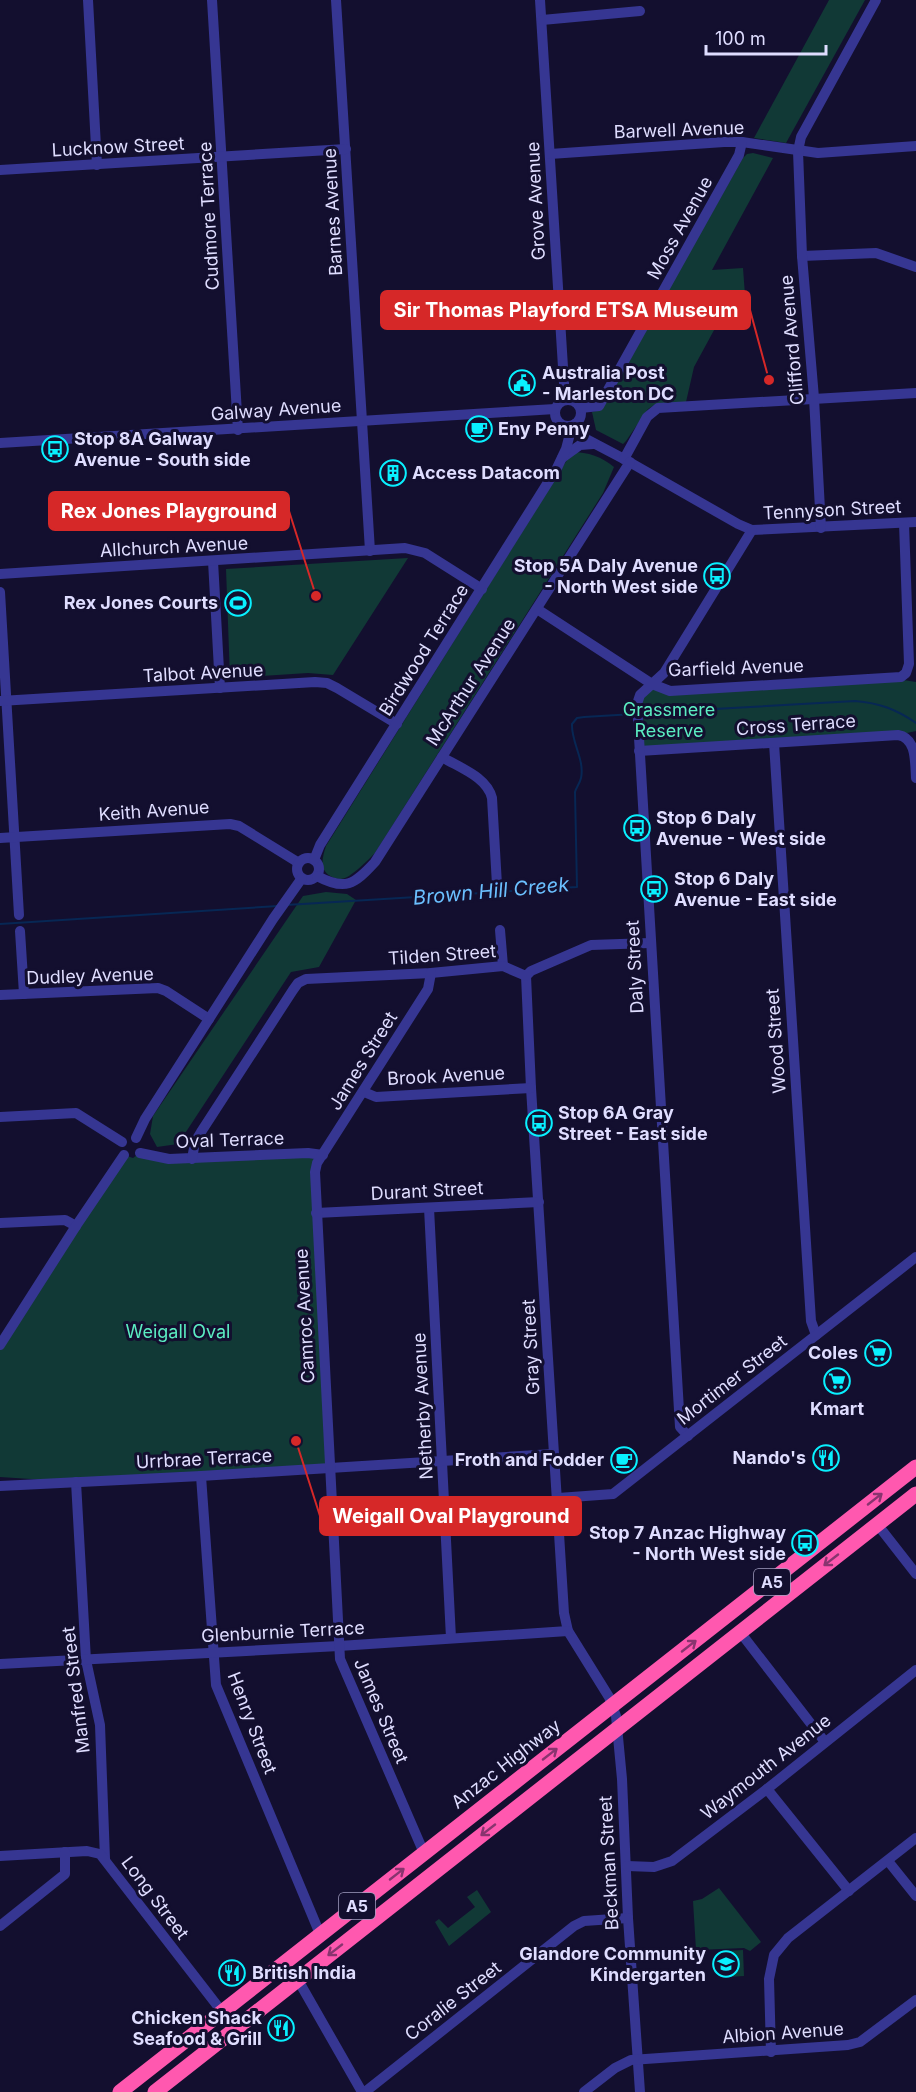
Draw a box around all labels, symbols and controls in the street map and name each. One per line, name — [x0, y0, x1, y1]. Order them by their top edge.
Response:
scale bar — [706, 18, 826, 56]
text: 100 m — [715, 28, 766, 49]
street label: Barwell Avenue — [613, 117, 745, 142]
street label: Lucknow Street — [51, 133, 185, 160]
street label: Cudmore Terrace — [194, 141, 223, 291]
street label: Grove Avenue — [522, 141, 549, 261]
street label: Barnes Avenue — [319, 148, 346, 276]
street label: Moss Avenue — [643, 173, 716, 283]
street label: Clifford Avenue — [775, 274, 808, 406]
callout: Sir Thomas Playford ETSA Museum — [381, 291, 750, 329]
text: Sir Thomas Playford ETSA Museum — [394, 298, 738, 322]
place label: Australia Post - Marleston DC — [542, 362, 674, 404]
public building icon: Australia Post - Marleston DC — [507, 368, 537, 398]
street label: Galway Avenue — [210, 394, 342, 425]
cafe icon: Eny Penny — [464, 414, 494, 444]
place label: Eny Penny — [498, 418, 590, 439]
place label: Stop 8A Galway Avenue - South side — [74, 428, 251, 470]
bus stop icon: Stop 8A Galway Avenue - South side — [40, 434, 70, 464]
building icon: Access Datacom — [378, 458, 408, 488]
place label: Access Datacom — [412, 462, 560, 483]
callout: Rex Jones Playground — [49, 492, 289, 530]
street label: Tennyson Street — [762, 495, 902, 524]
text: Rex Jones Playground — [61, 499, 277, 523]
street label: Allchurch Avenue — [99, 532, 249, 561]
place label: Stop 5A Daly Avenue - North West side — [514, 555, 698, 597]
bus stop icon: Stop 5A Daly Avenue - North West side — [702, 561, 732, 591]
street label: Birdwood Terrace — [375, 580, 473, 719]
sports icon: Rex Jones Courts — [223, 588, 253, 618]
place label: Rex Jones Courts — [64, 592, 218, 613]
street label: McArthur Avenue — [422, 614, 520, 749]
street label: Garfield Avenue — [668, 655, 804, 680]
street label: Talbot Avenue — [142, 659, 264, 686]
park label: Grassmere Reserve — [623, 699, 715, 741]
street label: Cross Terrace — [735, 710, 857, 739]
street label: Keith Avenue — [98, 796, 210, 825]
place label: Stop 6 Daly Avenue - West side — [656, 807, 826, 849]
bus stop icon: Stop 6 Daly Avenue - West side — [622, 813, 652, 843]
place label: Stop 6 Daly Avenue - East side — [674, 868, 837, 910]
water label: Brown Hill Creek — [412, 872, 571, 910]
bus stop icon: Stop 6 Daly Avenue - East side — [639, 874, 669, 904]
street label: Daly Street — [622, 920, 647, 1014]
street label: Tilden Street — [387, 940, 497, 969]
street label: Dudley Avenue — [26, 963, 154, 988]
street label: Wood Street — [761, 988, 790, 1094]
street label: James Street — [324, 1008, 401, 1114]
street label: Brook Avenue — [386, 1062, 505, 1089]
place label: Stop 6A Gray Street - East side — [558, 1102, 708, 1144]
bus stop icon: Stop 6A Gray Street - East side — [524, 1108, 554, 1138]
street label: Oval Terrace — [175, 1127, 285, 1152]
street label: Durant Street — [370, 1177, 484, 1204]
street label: Camroc Avenue — [290, 1248, 319, 1384]
street label: Gray Street — [517, 1298, 543, 1396]
park label: Weigall Oval — [126, 1321, 230, 1342]
street label: Mortimer Street — [673, 1330, 791, 1429]
street label: Netherby Avenue — [408, 1332, 437, 1480]
supermarket icon: Coles — [863, 1338, 893, 1368]
place label: Coles — [808, 1342, 858, 1363]
supermarket icon: Kmart — [822, 1366, 852, 1396]
place label: Kmart — [810, 1398, 864, 1419]
restaurant icon: Nando's — [811, 1443, 841, 1473]
street label: Urrbrae Terrace — [135, 1444, 273, 1473]
cafe icon: Froth and Fodder — [609, 1445, 639, 1475]
place label: Nando's — [733, 1447, 806, 1468]
place label: Froth and Fodder — [455, 1449, 604, 1470]
one-way arrow — [867, 1493, 883, 1506]
callout: Weigall Oval Playground — [320, 1497, 581, 1535]
text: Weigall Oval Playground — [332, 1504, 570, 1528]
place label: Stop 7 Anzac Highway - North West side — [589, 1522, 786, 1564]
bus stop icon: Stop 7 Anzac Highway - North West side — [790, 1528, 820, 1558]
one-way arrow — [824, 1553, 840, 1566]
road number: A5 — [754, 1569, 790, 1595]
street label: Glenburnie Terrace — [201, 1617, 365, 1646]
street label: Manfred Street — [57, 1625, 94, 1755]
one-way arrow — [681, 1639, 697, 1652]
street label: James Street — [350, 1655, 413, 1767]
street label: Henry Street — [223, 1669, 282, 1777]
street label: Waymouth Avenue — [697, 1709, 835, 1824]
street label: Anzac Highway — [447, 1715, 564, 1813]
one-way arrow — [542, 1747, 558, 1760]
street label: Beckman Street — [594, 1795, 623, 1931]
one-way arrow — [481, 1824, 497, 1837]
street label: Long Street — [117, 1852, 193, 1943]
one-way arrow — [389, 1868, 405, 1881]
road number: A5 — [339, 1893, 375, 1919]
place label: Glandore Community Kindergarten — [519, 1943, 706, 1985]
one-way arrow — [327, 1944, 343, 1957]
school or university icon: Glandore Community Kindergarten — [711, 1949, 741, 1979]
street label: Coralie Street — [401, 1957, 505, 2045]
restaurant icon: British India — [217, 1958, 247, 1988]
place label: British India — [252, 1962, 356, 1983]
place label: Chicken Shack Seafood & Grill — [131, 2007, 263, 2049]
restaurant icon: Chicken Shack Seafood & Grill — [266, 2013, 296, 2043]
street label: Albion Avenue — [721, 2018, 844, 2047]

